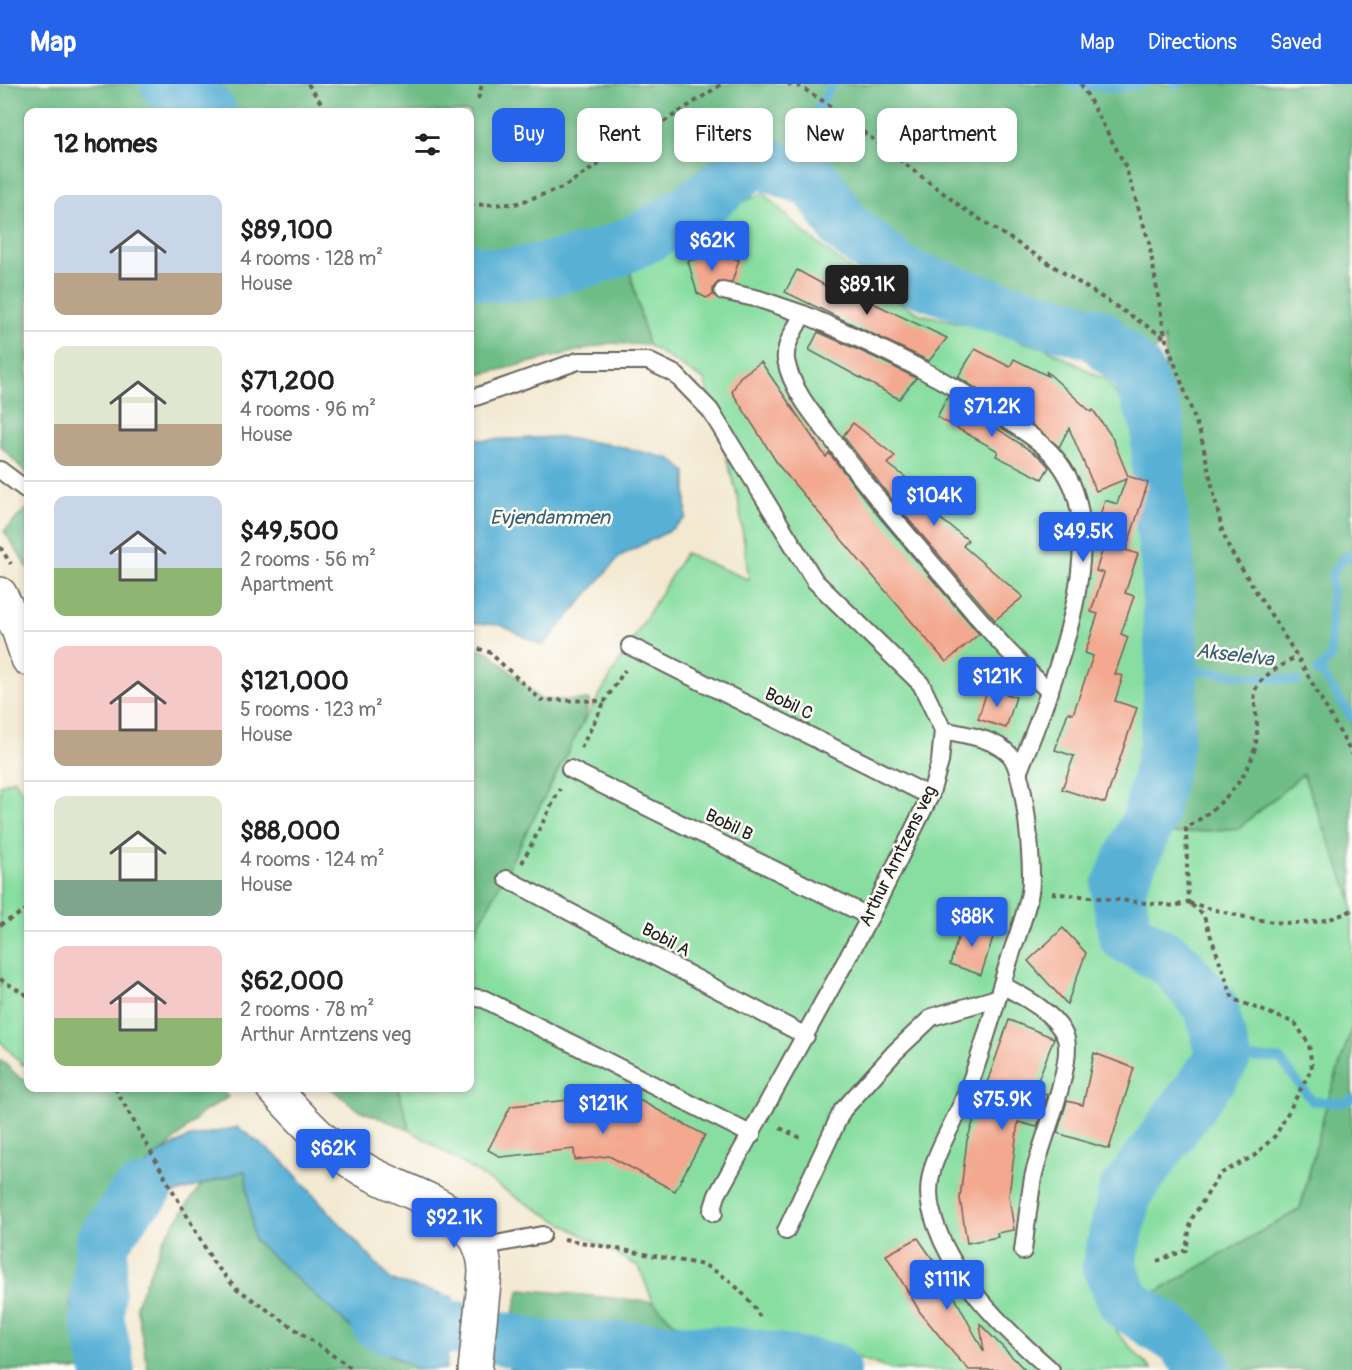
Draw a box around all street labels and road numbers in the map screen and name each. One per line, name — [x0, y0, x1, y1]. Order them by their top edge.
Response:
street label: Bobil C — [761, 682, 817, 726]
street label: Arthur Arntzens veg — [854, 782, 942, 930]
street label: Bobil B — [701, 804, 757, 846]
street label: Bobil A — [638, 918, 695, 962]

